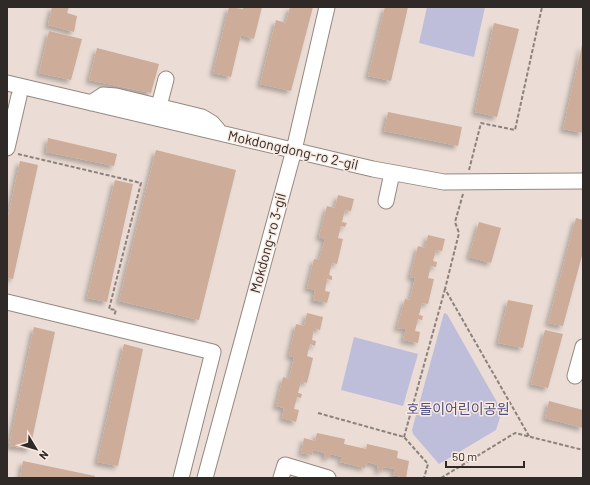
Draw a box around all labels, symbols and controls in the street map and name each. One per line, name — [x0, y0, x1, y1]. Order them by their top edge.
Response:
street label: Mokdongdong-ro 2-gil — [226, 126, 360, 173]
street label: Mokdong-ro 3-gil — [246, 191, 289, 295]
park label: 호돌이어린이공원 — [406, 400, 510, 417]
north arrow — [16, 429, 56, 469]
scale bar — [446, 443, 524, 469]
text: N — [37, 449, 52, 462]
text: 50 m — [452, 449, 477, 463]

